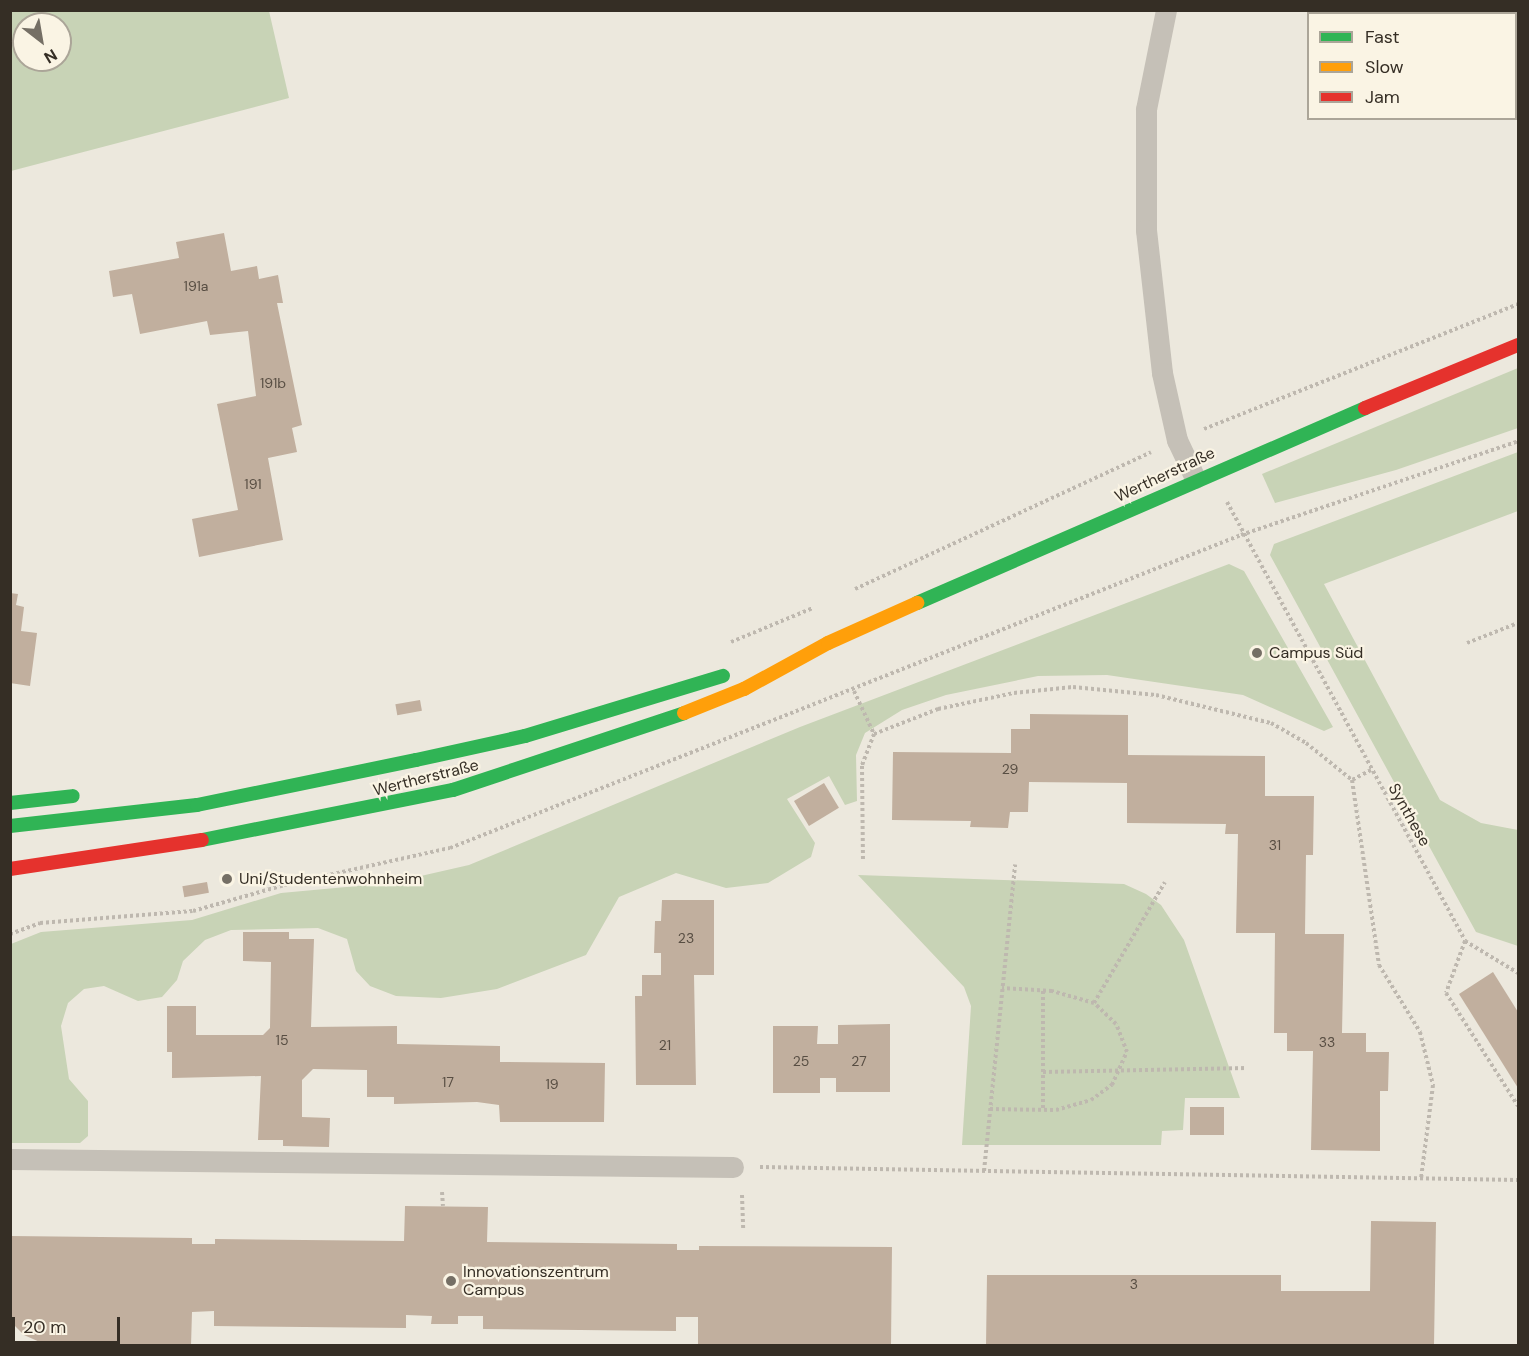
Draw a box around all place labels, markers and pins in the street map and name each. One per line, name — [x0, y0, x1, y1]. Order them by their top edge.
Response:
place label: Campus Süd — [1269, 643, 1363, 663]
marker: Campus Süd — [1250, 646, 1264, 660]
place label: Uni/Studentenwohnheim — [239, 869, 422, 889]
marker: Uni/Studentenwohnheim — [220, 872, 234, 886]
place label: Innovationszentrum Campus — [463, 1262, 609, 1300]
marker: Innovationszentrum Campus — [444, 1274, 458, 1288]

